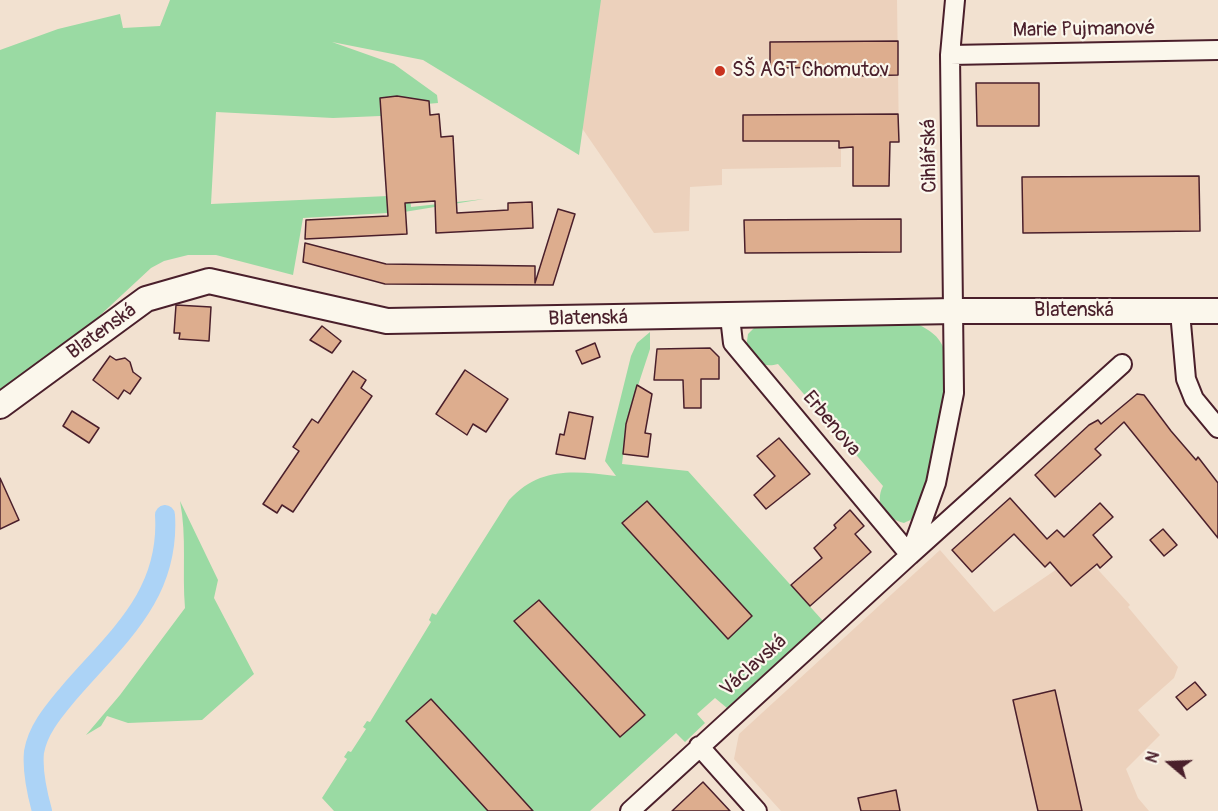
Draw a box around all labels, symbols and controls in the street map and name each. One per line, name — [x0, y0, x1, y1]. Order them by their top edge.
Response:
street label: Marie Pujmanové — [1012, 17, 1156, 43]
place label: SŠ AGT Chomutov — [732, 59, 889, 83]
marker: SŠ AGT Chomutov — [713, 64, 727, 78]
street label: Cihlářská — [917, 119, 943, 193]
street label: Blatenská — [63, 299, 141, 365]
street label: Blatenská — [1034, 299, 1114, 323]
street label: Blatenská — [548, 306, 628, 332]
street label: Erbenova — [797, 387, 865, 461]
street label: Václavská — [716, 630, 792, 702]
north arrow — [1140, 733, 1200, 793]
text: N — [1142, 749, 1164, 766]

